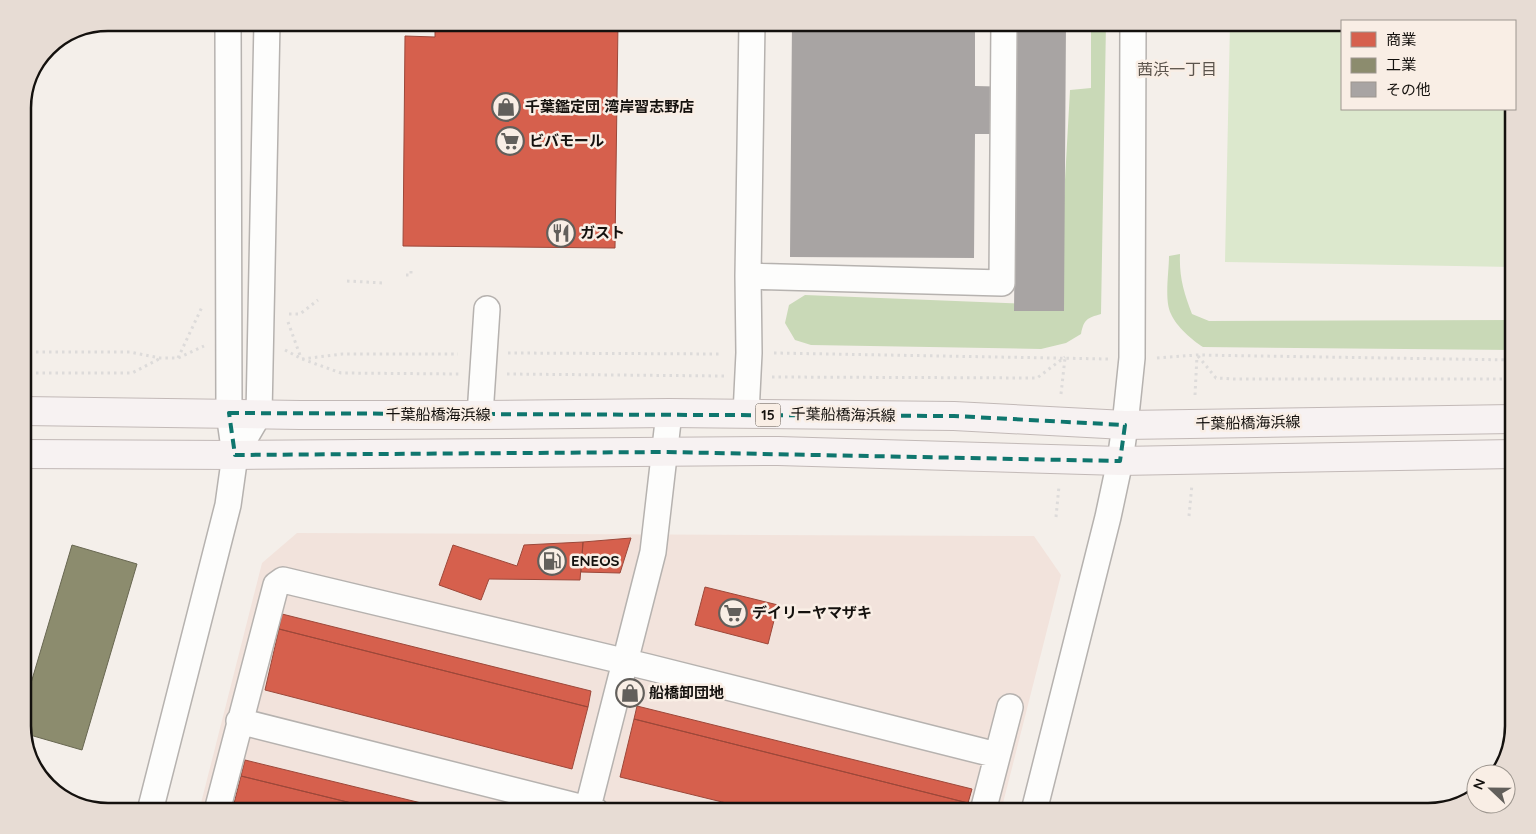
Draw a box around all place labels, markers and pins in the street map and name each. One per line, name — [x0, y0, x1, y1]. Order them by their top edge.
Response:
shop icon: 千葉鑑定団 湾岸習志野店 — [491, 92, 521, 122]
place label: 千葉鑑定団 湾岸習志野店 — [525, 97, 694, 116]
supermarket icon: ビバモール — [495, 126, 525, 156]
place label: ビバモール — [529, 131, 604, 150]
restaurant icon: ガスト — [546, 218, 576, 248]
place label: ガスト — [580, 223, 625, 242]
fuel station icon: ENEOS — [537, 546, 567, 576]
place label: ENEOS — [571, 551, 620, 570]
supermarket icon: デイリーヤマザキ — [718, 598, 748, 628]
place label: デイリーヤマザキ — [752, 603, 872, 622]
shop icon: 船橋卸団地 — [615, 678, 645, 708]
place label: 船橋卸団地 — [649, 683, 724, 702]

